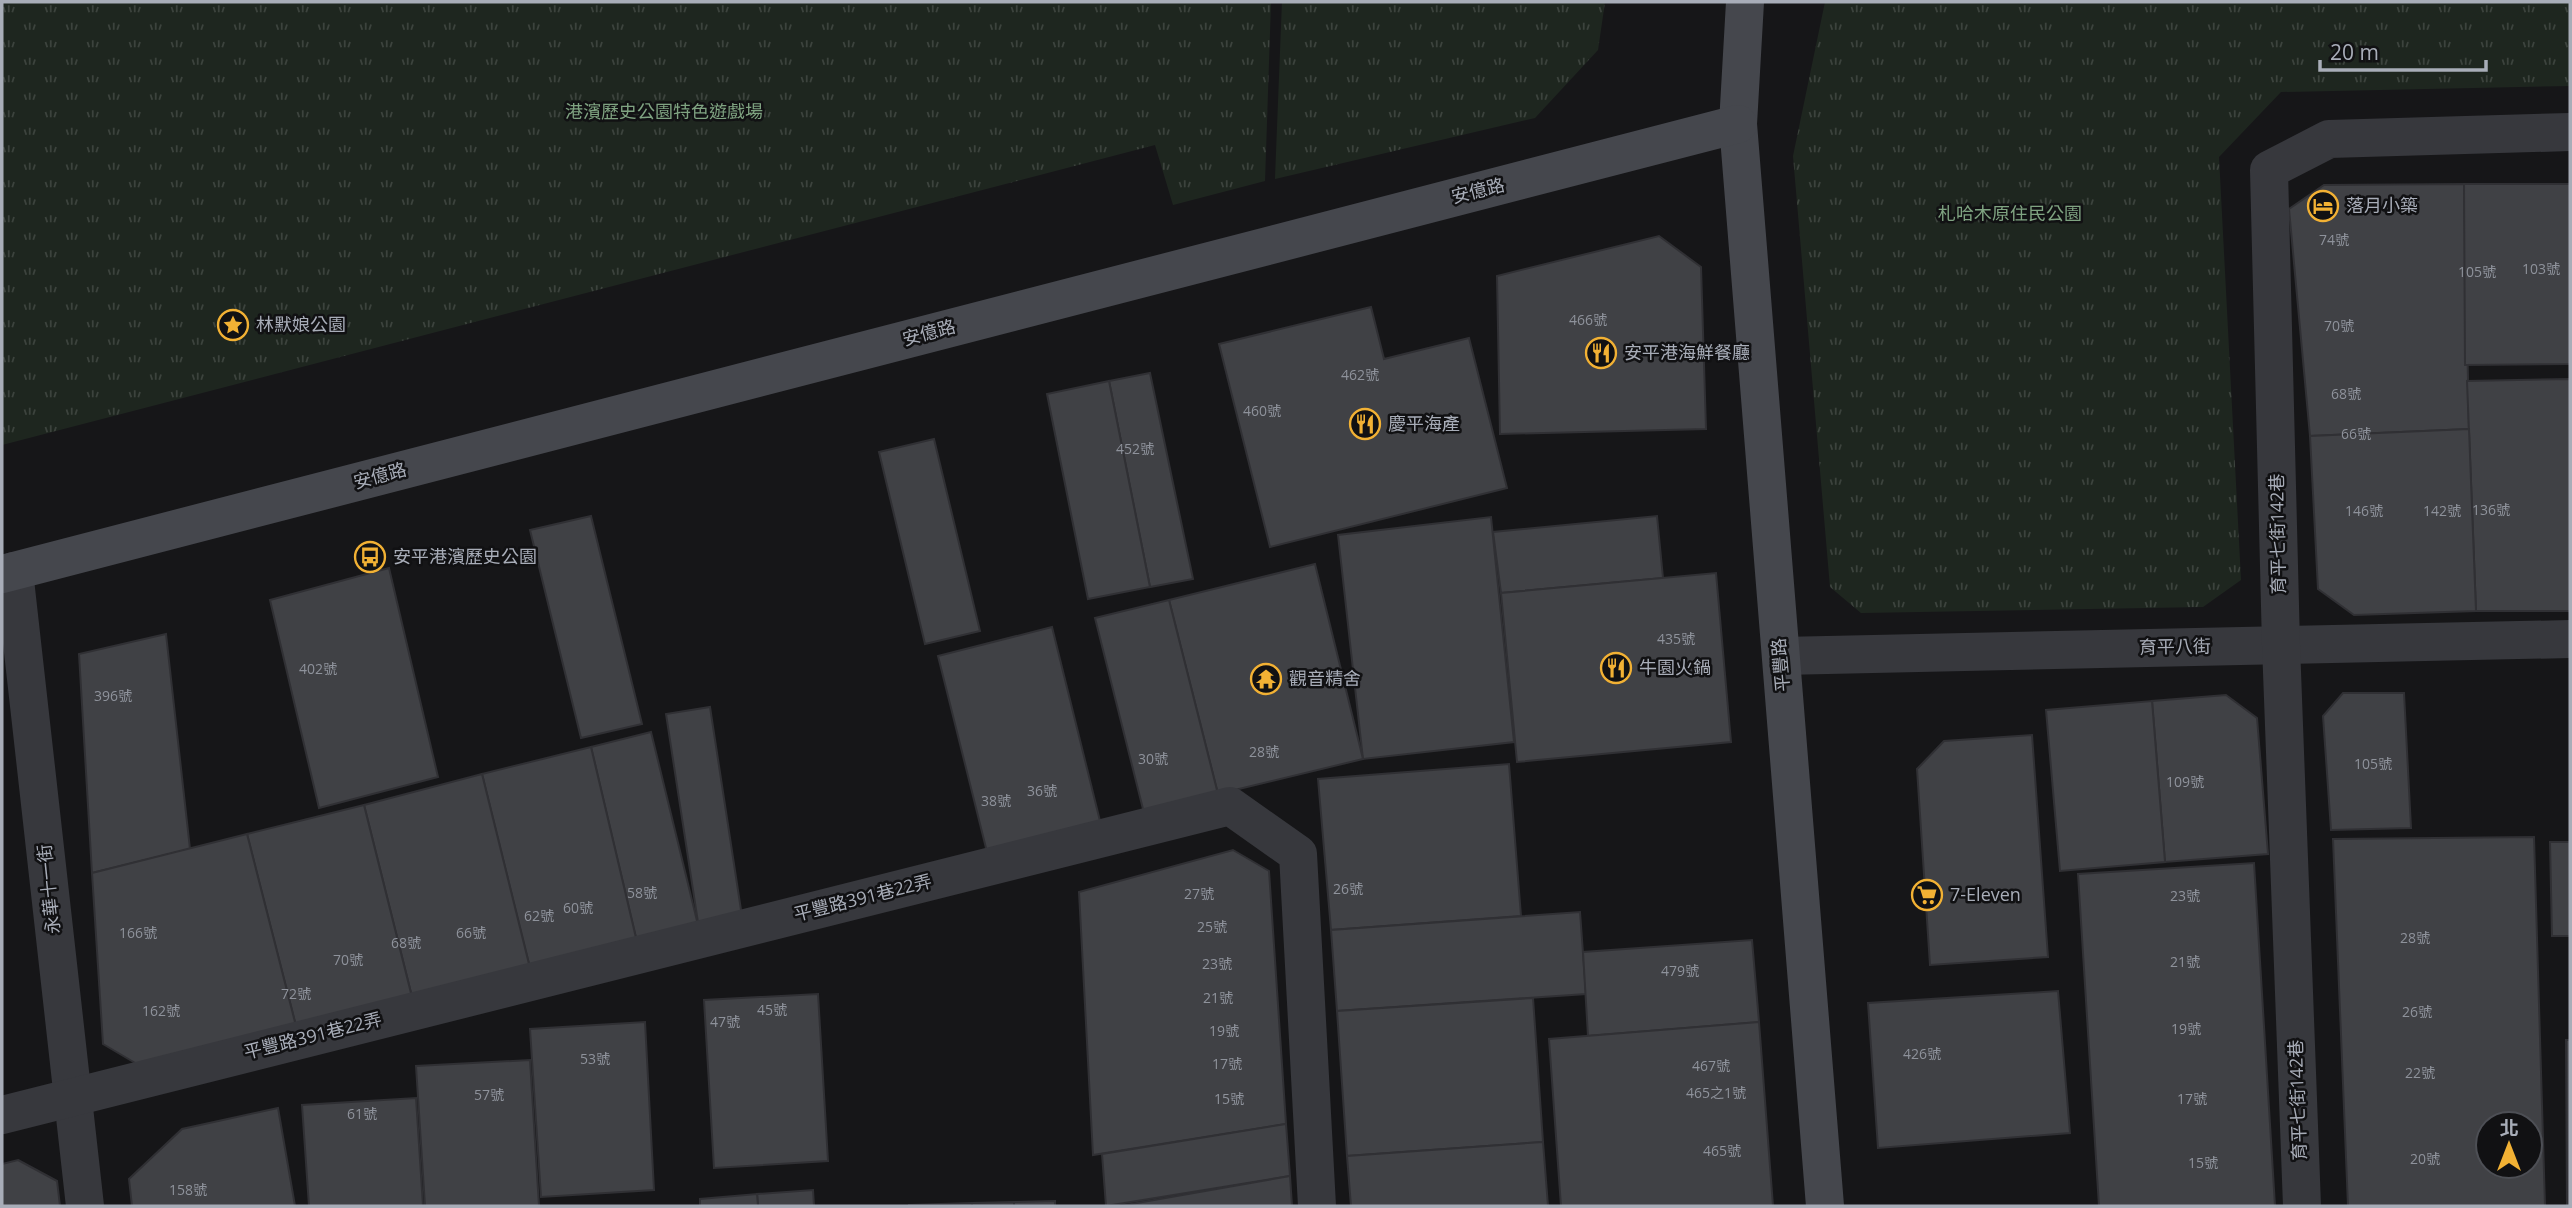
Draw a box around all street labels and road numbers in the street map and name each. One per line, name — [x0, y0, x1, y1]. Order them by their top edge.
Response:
street label: 安億路 — [1449, 172, 1507, 208]
street label: 安億路 — [900, 313, 958, 351]
street label: 安億路 — [351, 456, 409, 494]
street label: 育平七街142巷 — [2264, 473, 2290, 595]
street label: 育平八街 — [2139, 633, 2211, 659]
street label: 平豐路 — [1766, 637, 1794, 693]
street label: 永華十一街 — [31, 843, 65, 935]
street label: 平豐路391巷22弄 — [791, 868, 934, 926]
street label: 平豐路391巷22弄 — [241, 1006, 384, 1064]
street label: 育平七街142巷 — [2283, 1039, 2311, 1161]

